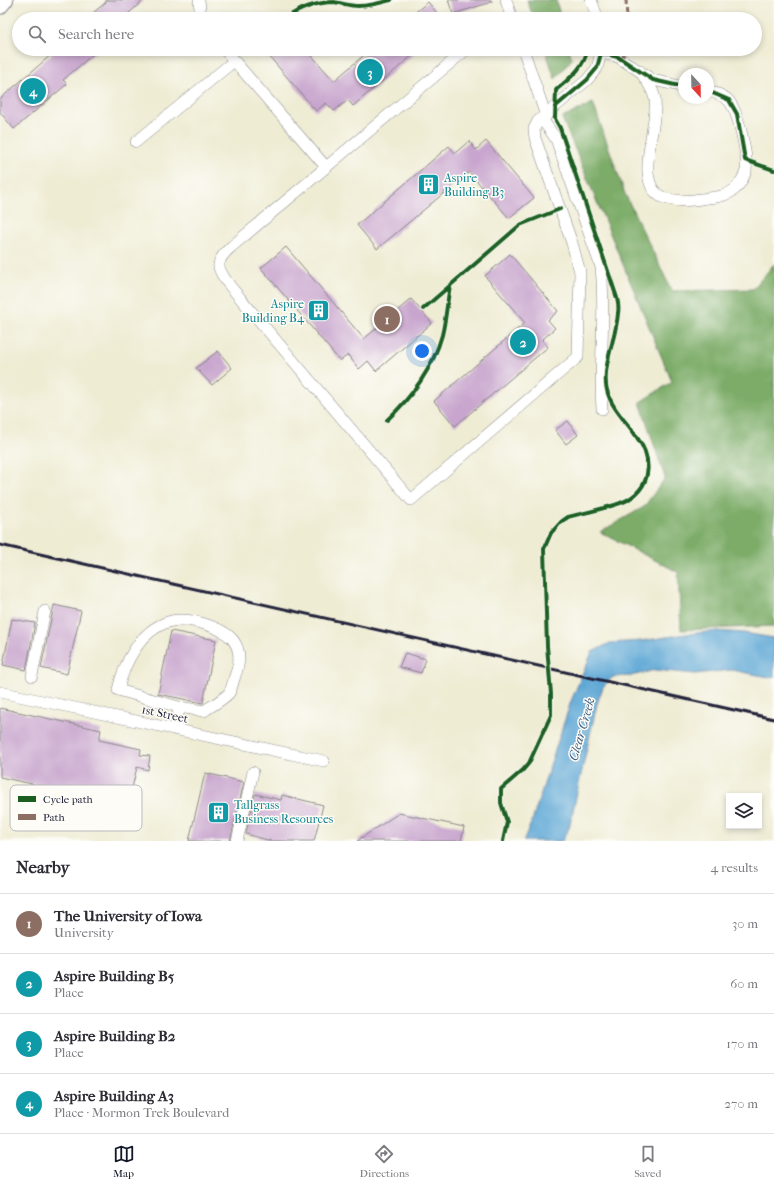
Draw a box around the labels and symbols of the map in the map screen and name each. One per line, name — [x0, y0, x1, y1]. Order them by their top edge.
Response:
pin: 3 — [357, 57, 383, 87]
north arrow — [678, 68, 714, 104]
pin: 4 — [20, 76, 46, 106]
place label: Aspire Building B3 — [443, 171, 504, 199]
building icon: Aspire Building B3 — [415, 172, 441, 198]
place label: Aspire Building B4 — [242, 297, 305, 325]
building icon: Aspire Building B4 — [306, 298, 332, 324]
pin: 1 — [374, 304, 400, 334]
pin: 2 — [510, 327, 536, 357]
your location — [412, 341, 432, 361]
water label: Clear Creek — [565, 696, 598, 762]
street label: 1st Street — [140, 702, 190, 726]
legend — [10, 785, 142, 831]
text: Cycle path — [43, 793, 94, 806]
place label: Tallgrass Business Resources — [234, 798, 334, 826]
building icon: Tallgrass Business Resources — [205, 799, 231, 825]
text: Path — [43, 811, 66, 824]

